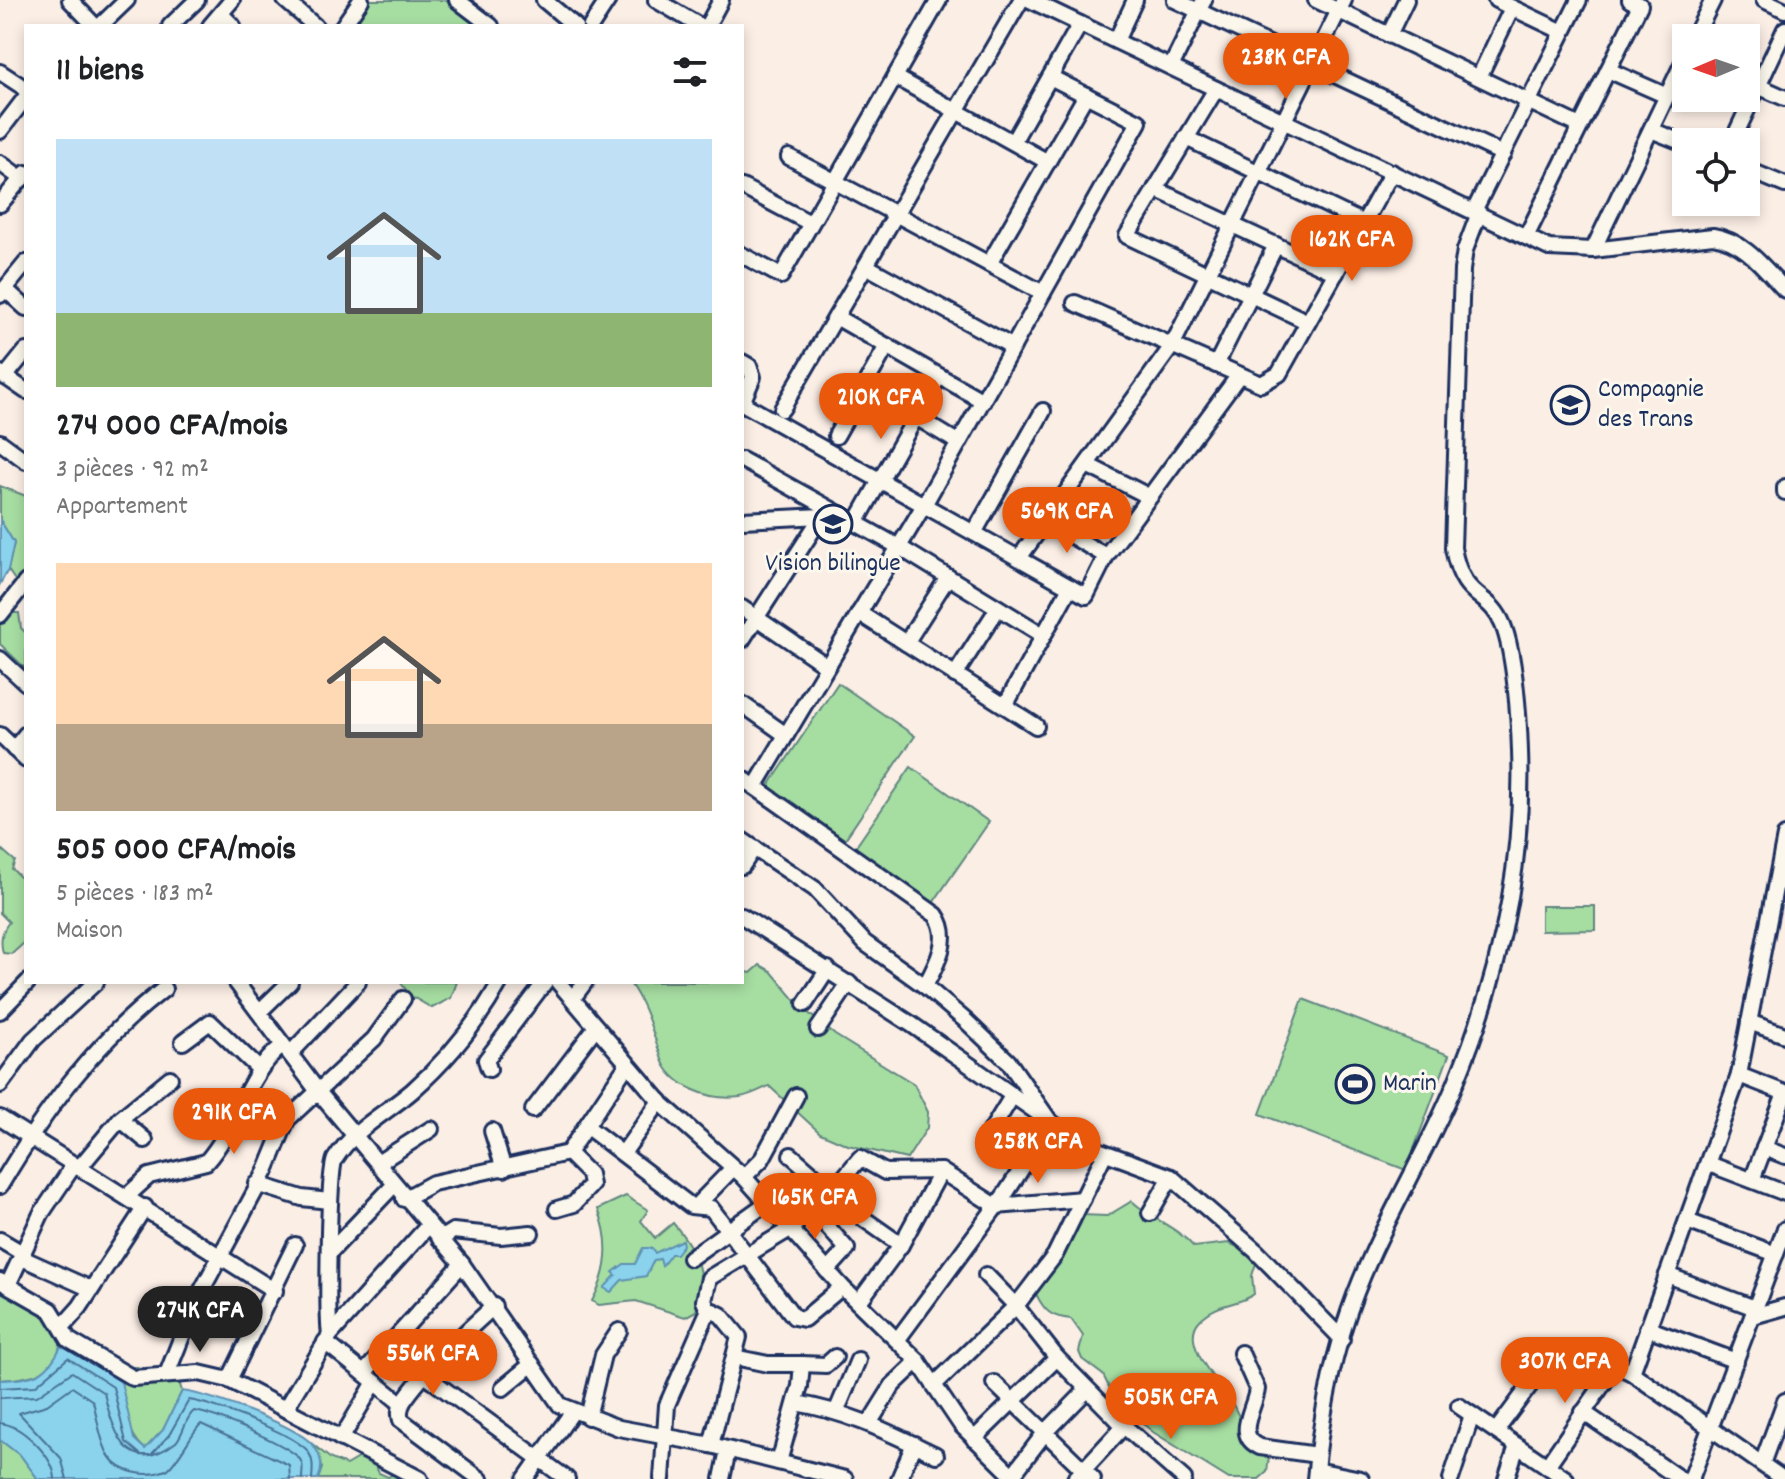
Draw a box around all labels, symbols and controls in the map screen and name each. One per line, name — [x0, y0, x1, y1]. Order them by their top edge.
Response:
north arrow — [1672, 24, 1760, 112]
map controls — [1672, 24, 1760, 216]
pin: 238K CFA — [1203, 33, 1369, 101]
text: 238K CFA — [1241, 40, 1331, 77]
text: 11 biens — [56, 48, 145, 97]
icon: filters — [668, 50, 712, 94]
button: locate — [1672, 128, 1760, 216]
icon: home — [312, 191, 456, 335]
pin: 162K CFA — [1269, 215, 1435, 283]
text: 162K CFA — [1309, 222, 1395, 259]
place label: Compagnie des Trans — [1598, 372, 1704, 439]
pin: 210K CFA — [798, 373, 964, 441]
text: 210K CFA — [837, 380, 925, 417]
school or university icon: Compagnie des Trans — [1549, 384, 1591, 426]
text: 274 000 CFA/mois — [56, 403, 288, 452]
text: 3 pièces · 92 m² — [56, 452, 209, 489]
pin: 569K CFA — [984, 487, 1150, 555]
text: Appartement — [56, 489, 188, 526]
text: 569K CFA — [1020, 494, 1114, 531]
school or university icon: Vision bilingue — [812, 503, 854, 545]
place label: Vision bilingue — [765, 546, 901, 583]
icon: home — [312, 615, 456, 759]
text: 505 000 CFA/mois — [56, 827, 296, 876]
text: 5 pièces · 183 m² — [56, 876, 214, 913]
text: Maison — [56, 913, 123, 950]
sports icon: Marin — [1334, 1063, 1376, 1105]
place label: Marin — [1383, 1066, 1437, 1103]
pin: 291K CFA — [151, 1088, 317, 1156]
text: 291K CFA — [191, 1095, 277, 1132]
pin: 258K CFA — [955, 1117, 1121, 1185]
text: 258K CFA — [993, 1124, 1083, 1161]
pin: 165K CFA — [732, 1173, 898, 1241]
text: 165K CFA — [771, 1180, 859, 1217]
pin: 274K CFA — [117, 1286, 283, 1354]
text: 274K CFA — [156, 1293, 244, 1330]
pin: 556K CFA — [350, 1329, 516, 1397]
text: 556K CFA — [386, 1336, 480, 1373]
pin: 307K CFA — [1482, 1337, 1648, 1405]
text: 307K CFA — [1519, 1344, 1611, 1381]
pin: 505K CFA — [1088, 1373, 1254, 1441]
text: 505K CFA — [1124, 1380, 1218, 1417]

